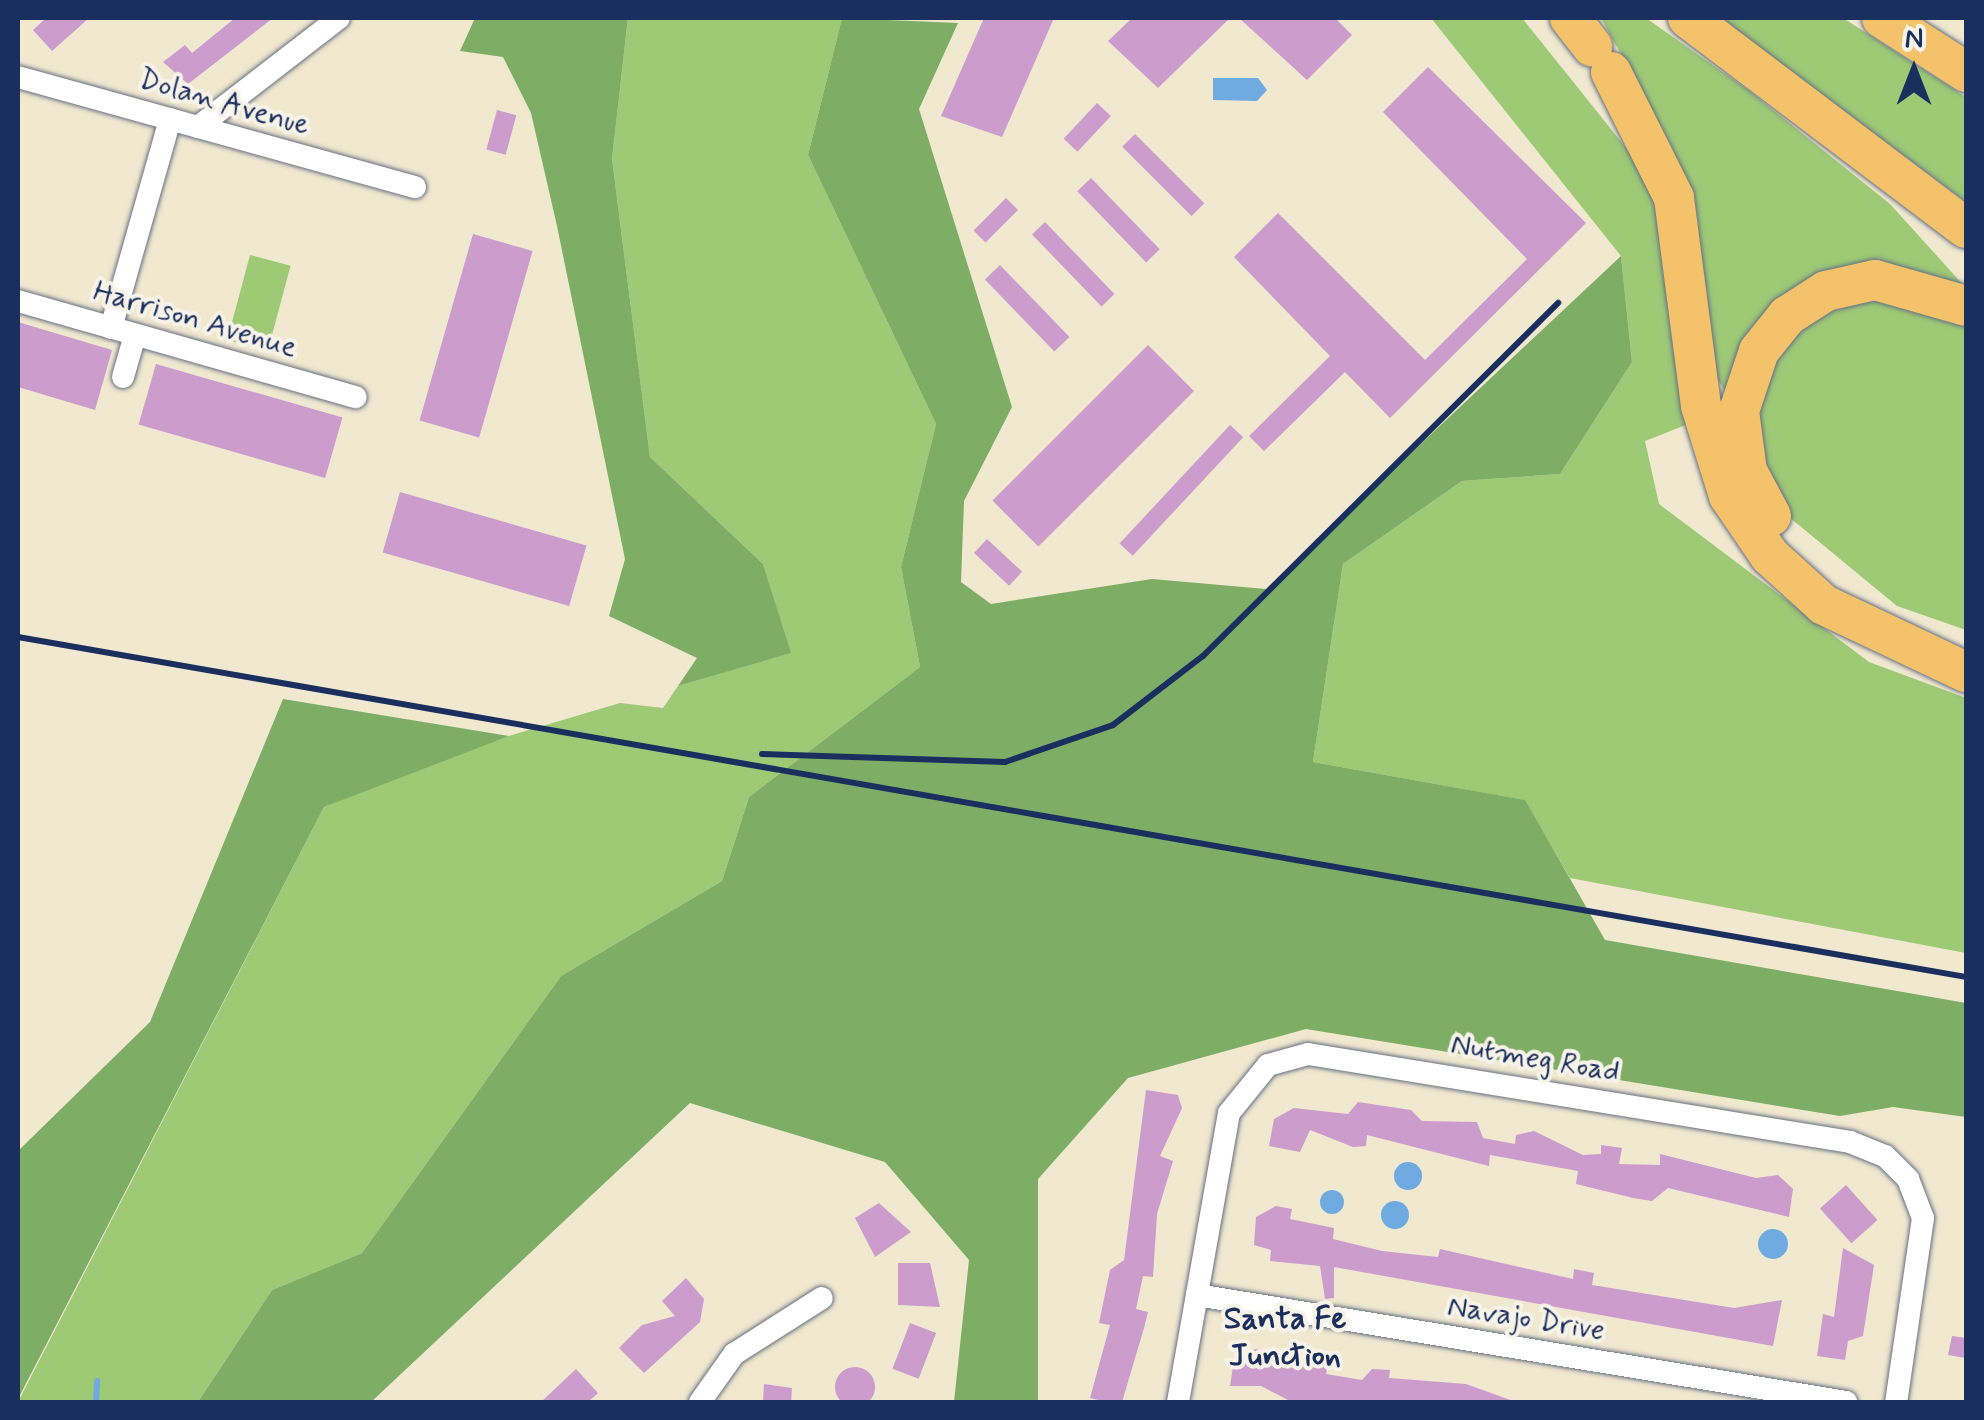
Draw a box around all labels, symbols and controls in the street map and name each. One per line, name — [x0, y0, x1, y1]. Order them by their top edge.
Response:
north arrow — [1864, 20, 1964, 120]
text: N — [1905, 21, 1923, 58]
street label: Dolan Avenue — [132, 61, 316, 145]
street label: Harrison Avenue — [88, 273, 302, 367]
street label: Nutmeg Road — [1448, 1026, 1622, 1092]
street label: Navajo Drive — [1445, 1289, 1607, 1349]
district label: Santa Fe Junction — [1223, 1301, 1347, 1376]

